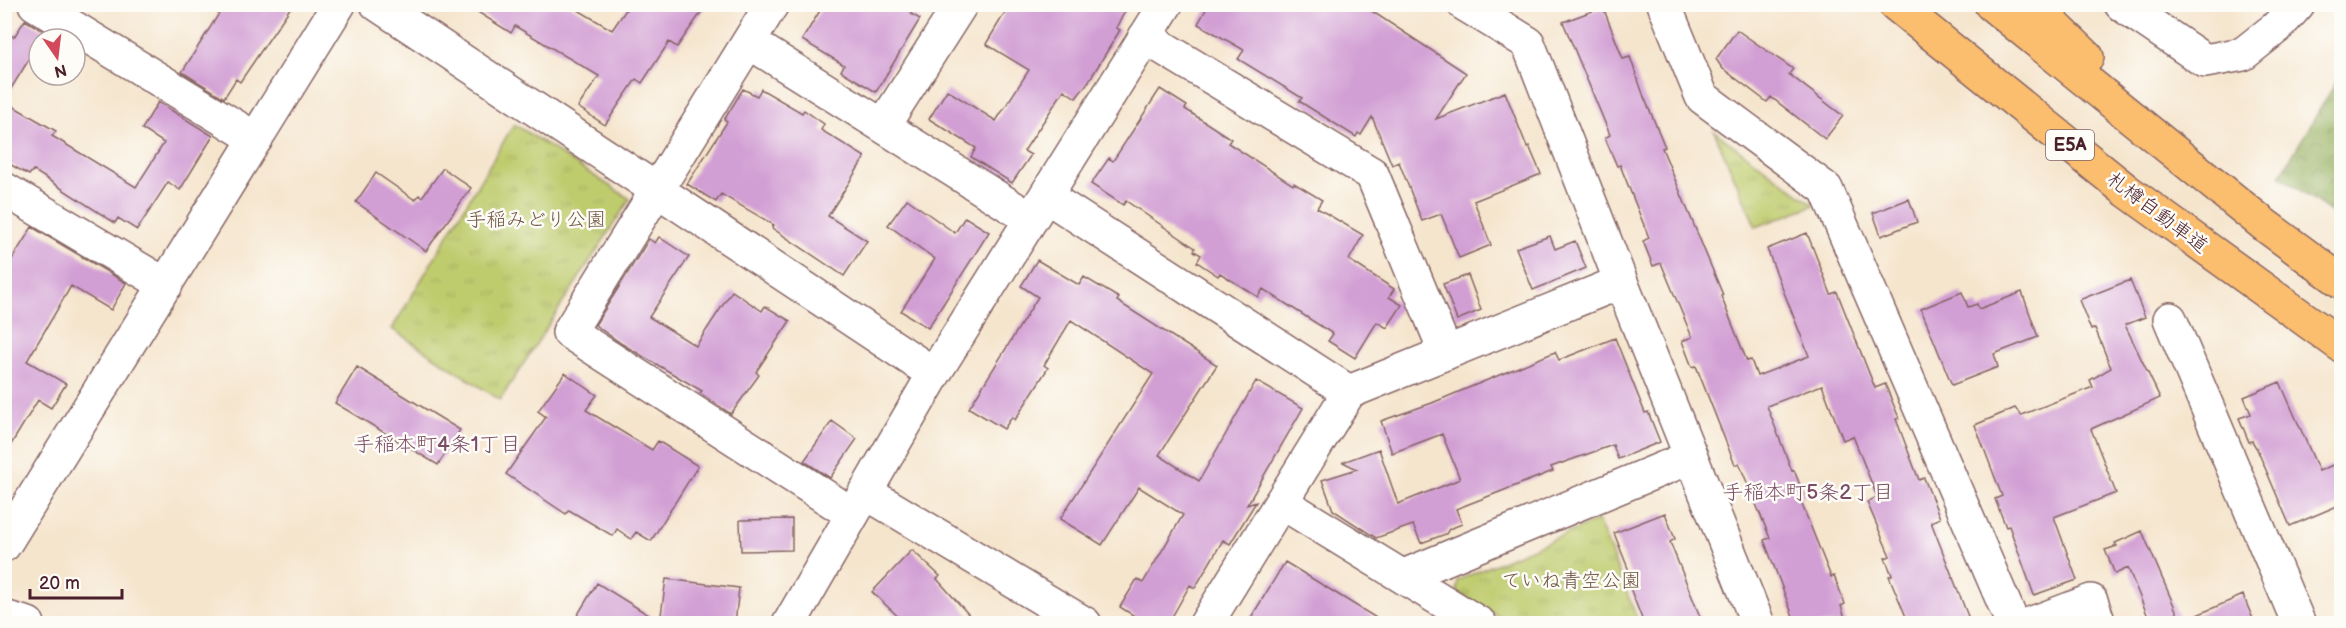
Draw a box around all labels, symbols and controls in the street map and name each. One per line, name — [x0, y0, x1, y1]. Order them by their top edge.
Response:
north arrow — [27, 27, 87, 87]
text: N — [52, 59, 68, 81]
road number: E5A — [2046, 130, 2094, 160]
street label: 札樽自動車道 — [2102, 167, 2213, 258]
park label: 手稲みどり公園 — [466, 208, 606, 232]
district label: 手稲本町4条1丁目 — [353, 432, 521, 457]
district label: 手稲本町5条2丁目 — [1722, 480, 1894, 505]
scale bar — [30, 562, 122, 600]
park label: ていね青空公園 — [1501, 569, 1641, 593]
text: 20 m — [39, 573, 80, 594]

